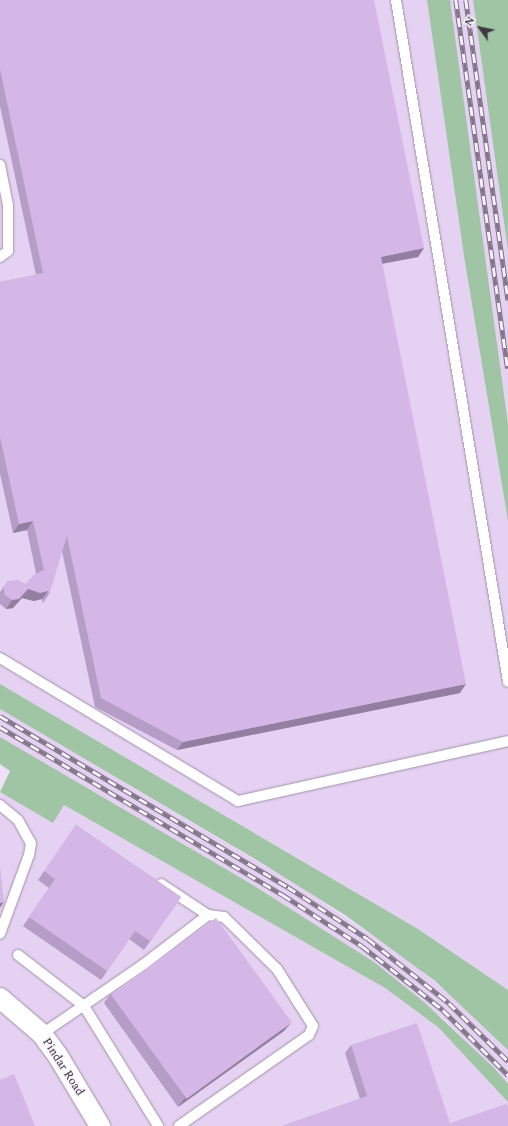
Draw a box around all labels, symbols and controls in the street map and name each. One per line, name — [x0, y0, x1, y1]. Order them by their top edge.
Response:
north arrow — [460, 8, 500, 48]
text: N — [460, 13, 479, 30]
street label: Pindar Road — [39, 1035, 87, 1099]

